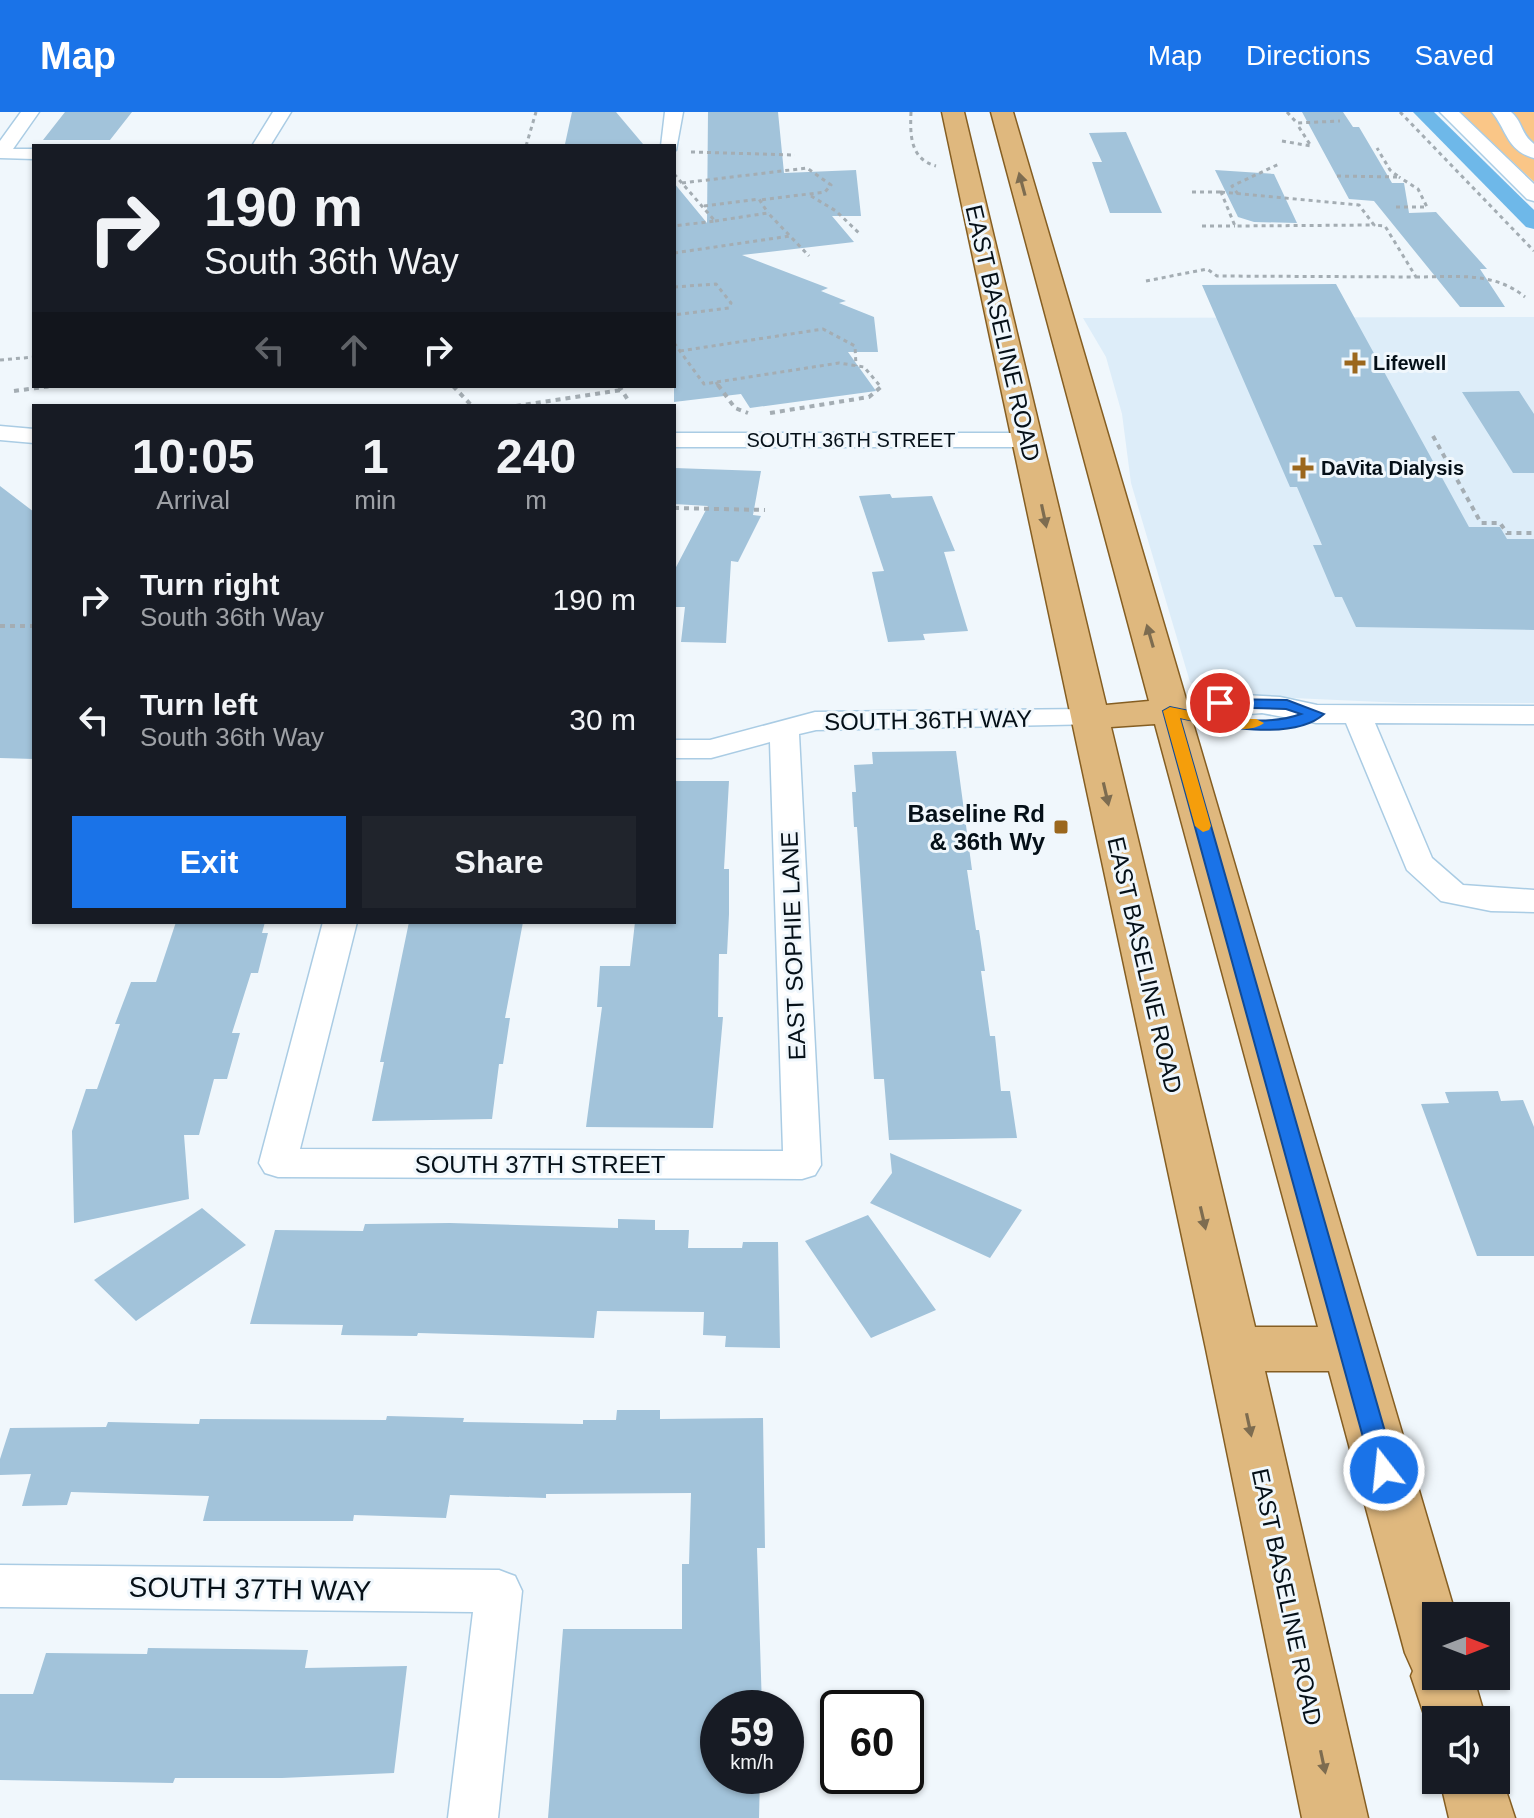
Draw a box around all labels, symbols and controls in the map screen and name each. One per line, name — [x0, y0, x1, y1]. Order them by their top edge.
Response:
text: Map — [40, 35, 116, 77]
text: Map — [1148, 40, 1202, 71]
text: Directions — [1246, 40, 1371, 71]
text: Saved — [1415, 40, 1494, 71]
one-way arrow — [1015, 172, 1028, 196]
text: 190 m — [204, 175, 363, 238]
icon: right — [72, 176, 176, 280]
street label: EAST BASELINE ROAD — [960, 202, 1046, 464]
text: South 36th Way — [204, 241, 459, 282]
icon: left — [248, 328, 292, 372]
icon: ahead — [332, 328, 376, 372]
icon: right — [416, 328, 460, 372]
marker: Lifewell — [1344, 352, 1366, 374]
place label: Lifewell — [1373, 352, 1446, 374]
street label: SOUTH 36TH STREET — [747, 429, 955, 451]
text: 10:05 — [132, 430, 255, 483]
text: 1 — [362, 430, 389, 483]
text: 240 — [496, 430, 576, 483]
marker: DaVita Dialysis — [1292, 457, 1314, 479]
place label: DaVita Dialysis — [1321, 457, 1464, 479]
text: Arrival — [156, 485, 230, 515]
text: min — [354, 485, 396, 515]
text: m — [525, 485, 547, 515]
one-way arrow — [1038, 504, 1051, 529]
text: Turn right — [140, 568, 279, 601]
icon: right — [72, 578, 116, 622]
text: 190 m — [553, 583, 636, 616]
text: South 36th Way — [140, 602, 324, 632]
one-way arrow — [1143, 624, 1155, 649]
pin — [1186, 669, 1254, 737]
icon: arrive — [1198, 681, 1242, 725]
text: Turn left — [140, 688, 258, 721]
icon: left — [72, 698, 116, 742]
text: 30 m — [569, 703, 636, 736]
street label: SOUTH 36TH WAY — [824, 705, 1032, 735]
text: South 36th Way — [140, 722, 324, 752]
one-way arrow — [1100, 782, 1113, 807]
place label: Baseline Rd & 36th Wy — [908, 800, 1046, 855]
button: Exit — [72, 816, 346, 908]
button: Share — [362, 816, 636, 908]
marker: Baseline Rd & 36th Wy — [1052, 818, 1070, 836]
street label: EAST SOPHIE LANE — [776, 831, 810, 1061]
street label: EAST BASELINE ROAD — [1102, 834, 1188, 1096]
street label: SOUTH 37TH STREET — [415, 1151, 666, 1178]
one-way arrow — [1197, 1205, 1210, 1230]
one-way arrow — [1243, 1413, 1256, 1438]
position arrow — [1342, 1428, 1426, 1512]
street label: EAST BASELINE ROAD — [1247, 1466, 1327, 1728]
street label: SOUTH 37TH WAY — [128, 1571, 372, 1607]
north arrow — [1422, 1602, 1510, 1690]
map controls — [1422, 1602, 1510, 1794]
speed limit sign: 60 — [820, 1690, 924, 1794]
button: sound — [1422, 1706, 1510, 1794]
text: 59 — [730, 1710, 774, 1754]
one-way arrow — [1317, 1749, 1330, 1774]
text: km/h — [730, 1751, 774, 1773]

